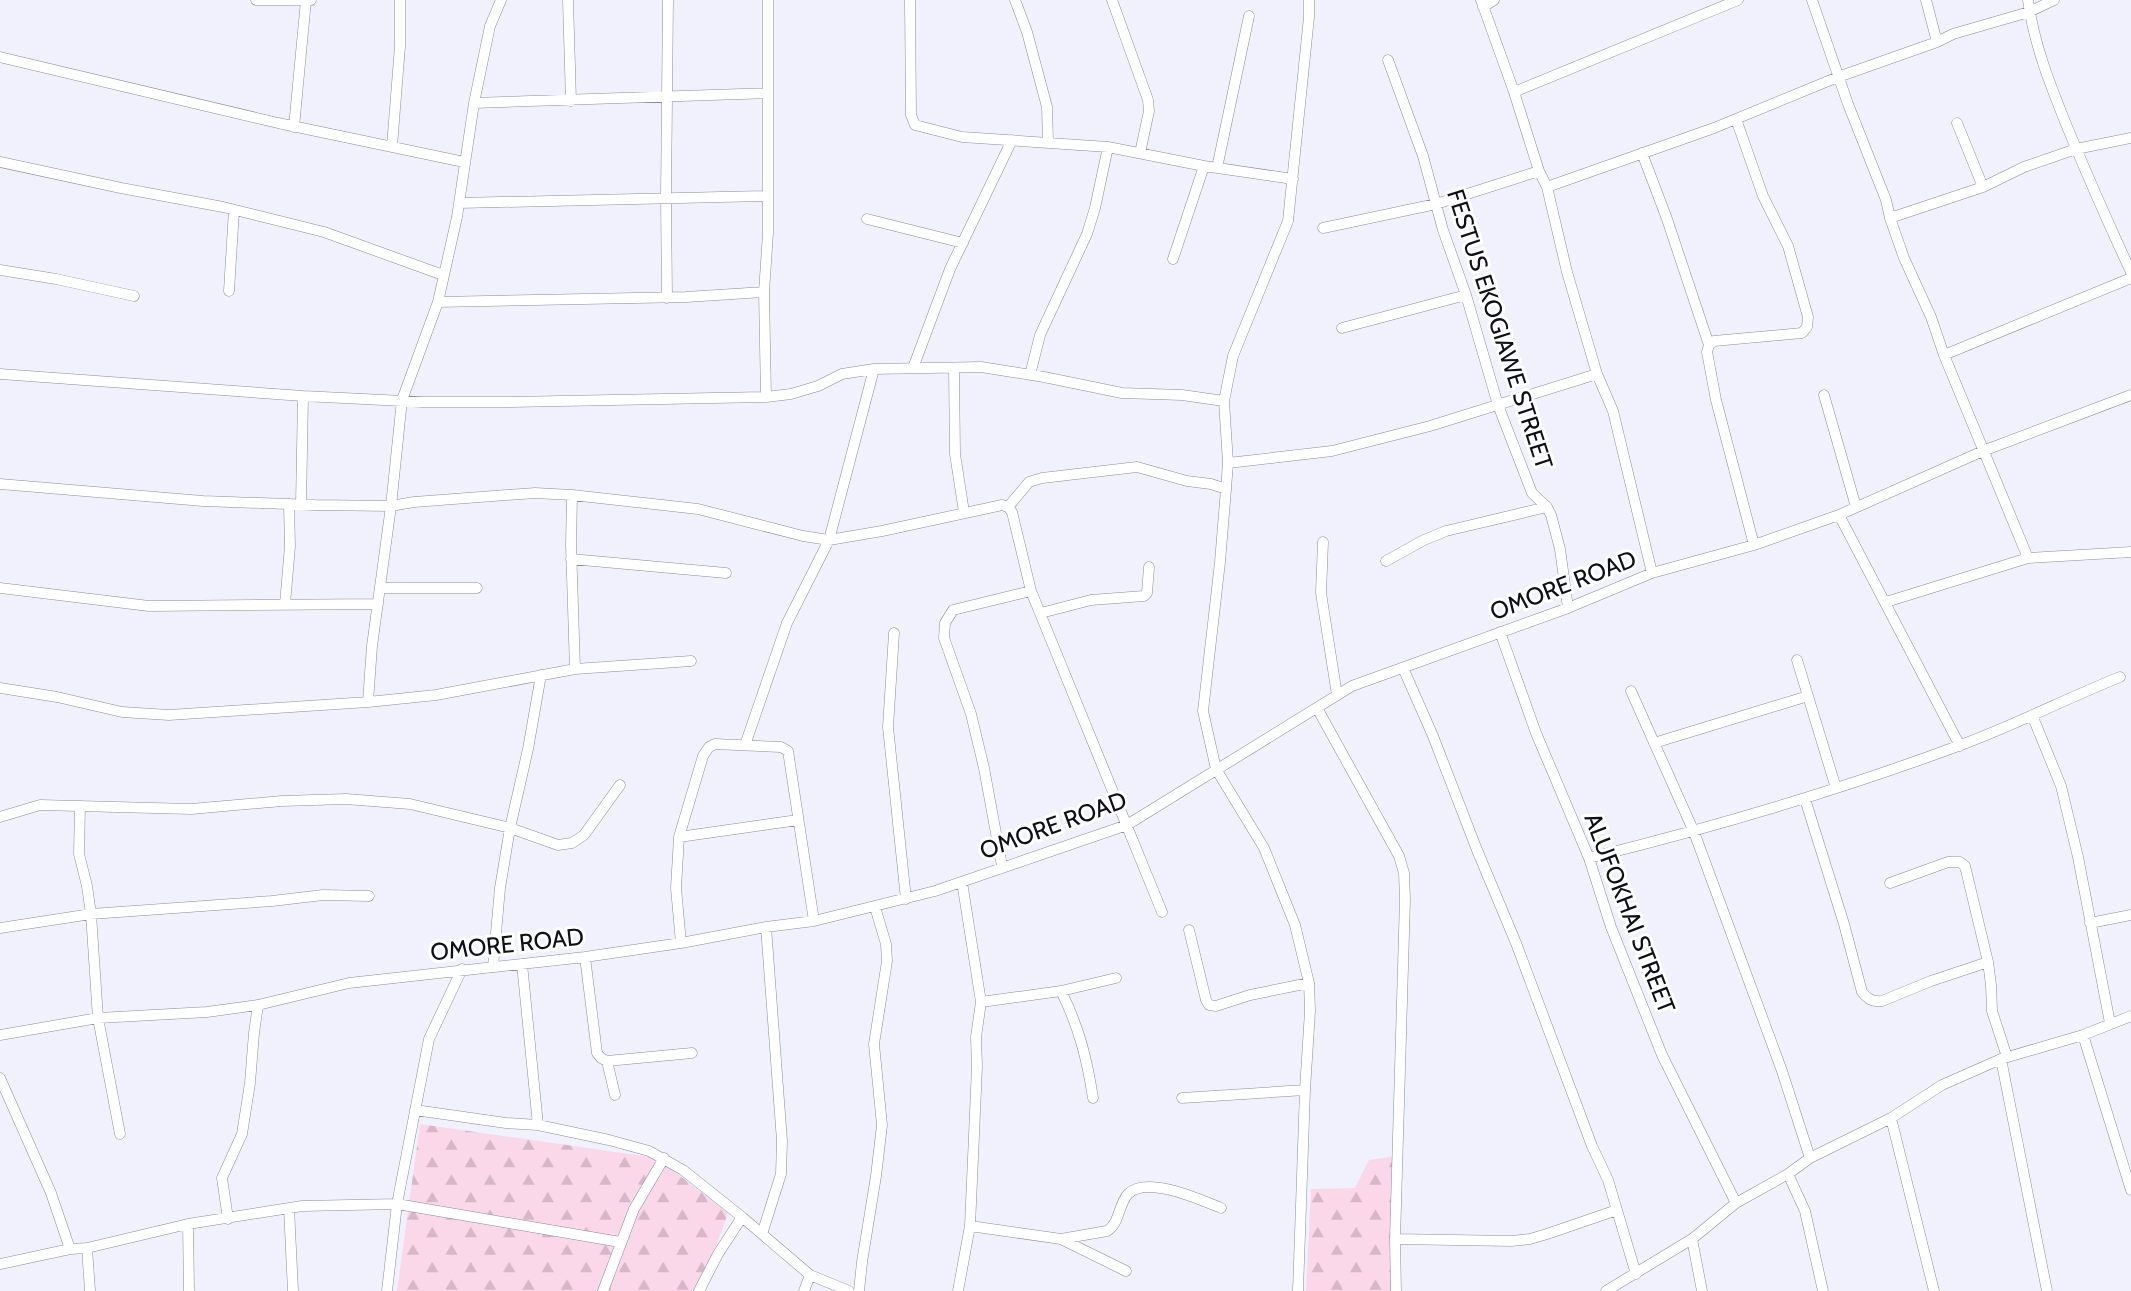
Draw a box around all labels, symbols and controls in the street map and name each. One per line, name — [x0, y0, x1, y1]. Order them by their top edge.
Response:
street label: FESTUS EKOGIAWE STREET — [1441, 185, 1559, 473]
street label: OMORE ROAD — [1486, 544, 1640, 626]
street label: OMORE ROAD — [976, 785, 1130, 865]
street label: ALUFOKHAI STREET — [1578, 809, 1682, 1017]
street label: OMORE ROAD — [429, 922, 585, 966]

